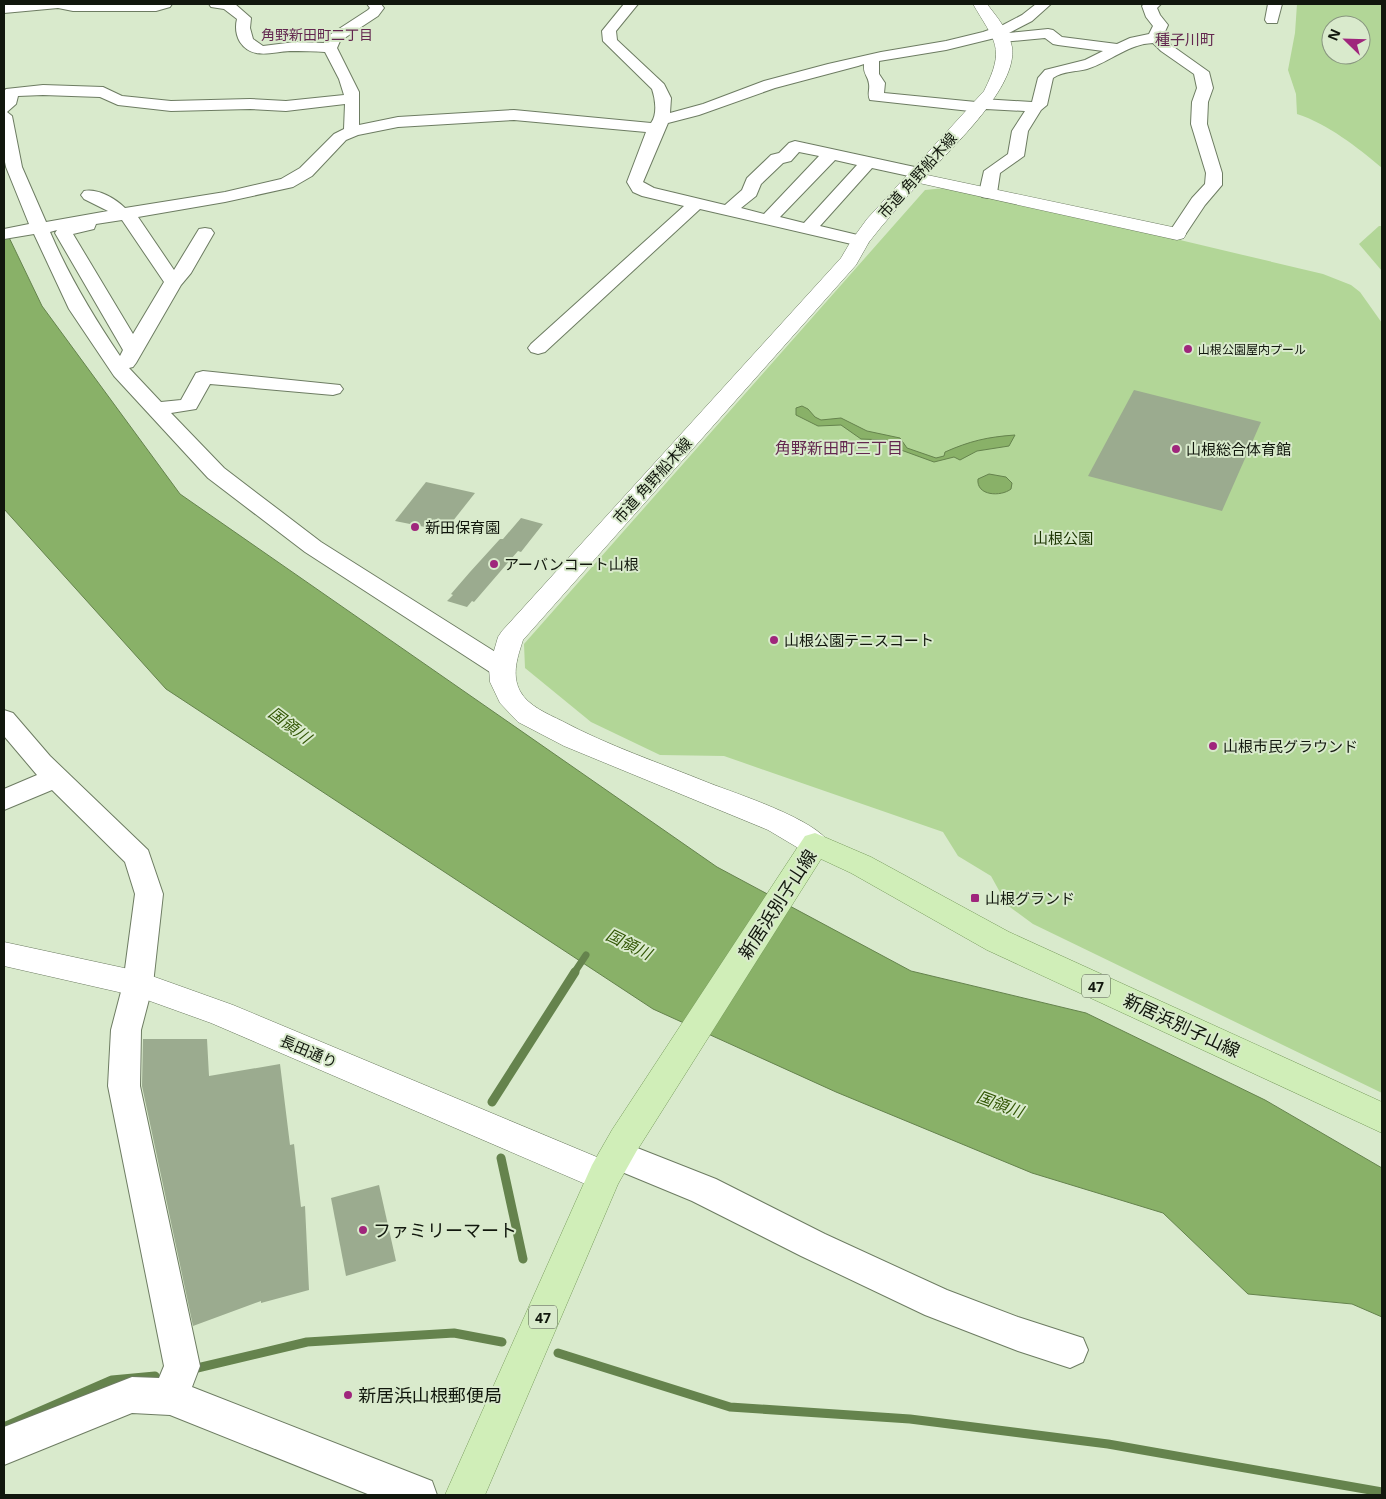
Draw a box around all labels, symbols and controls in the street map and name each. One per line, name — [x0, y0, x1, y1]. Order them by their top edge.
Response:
north arrow — [1321, 15, 1371, 65]
district label: 角野新田町二丁目 — [261, 25, 373, 44]
text: N — [1323, 26, 1345, 44]
district label: 種子川町 — [1155, 29, 1215, 49]
street label: 市道 角野船木線 — [873, 128, 961, 222]
place label: 山根公園屋内プール — [1198, 341, 1306, 358]
marker: 山根公園屋内プール — [1182, 343, 1194, 355]
street label: 市道 角野船木線 — [608, 433, 696, 527]
district label: 角野新田町三丁目 — [775, 437, 903, 459]
place label: 山根総合体育館 — [1186, 439, 1291, 459]
marker: 山根総合体育館 — [1170, 443, 1182, 455]
place label: 新田保育園 — [425, 517, 500, 537]
marker: 新田保育園 — [409, 521, 421, 533]
park label: 山根公園 — [1033, 528, 1093, 548]
place label: アーバンコート山根 — [504, 554, 639, 574]
marker: アーバンコート山根 — [488, 558, 500, 570]
place label: 山根公園テニスコート — [784, 630, 934, 650]
marker: 山根公園テニスコート — [768, 634, 780, 646]
water label: 国領川 — [264, 702, 317, 749]
place label: 山根市民グラウンド — [1223, 736, 1358, 756]
marker: 山根市民グラウンド — [1207, 740, 1219, 752]
street label: 新居浜別子山線 — [733, 845, 821, 963]
place label: 山根グランド — [985, 888, 1075, 908]
marker: 山根グランド — [969, 892, 981, 904]
water label: 国領川 — [603, 924, 657, 965]
road number: 47 — [1082, 974, 1110, 998]
street label: 新居浜別子山線 — [1120, 987, 1244, 1063]
street label: 長田通り — [277, 1030, 341, 1072]
water label: 国領川 — [974, 1085, 1028, 1123]
place label: ファミリーマート — [373, 1218, 517, 1242]
marker: ファミリーマート — [357, 1224, 369, 1236]
road number: 47 — [529, 1305, 557, 1328]
place label: 新居浜山根郵便局 — [358, 1383, 502, 1407]
marker: 新居浜山根郵便局 — [342, 1389, 354, 1401]

